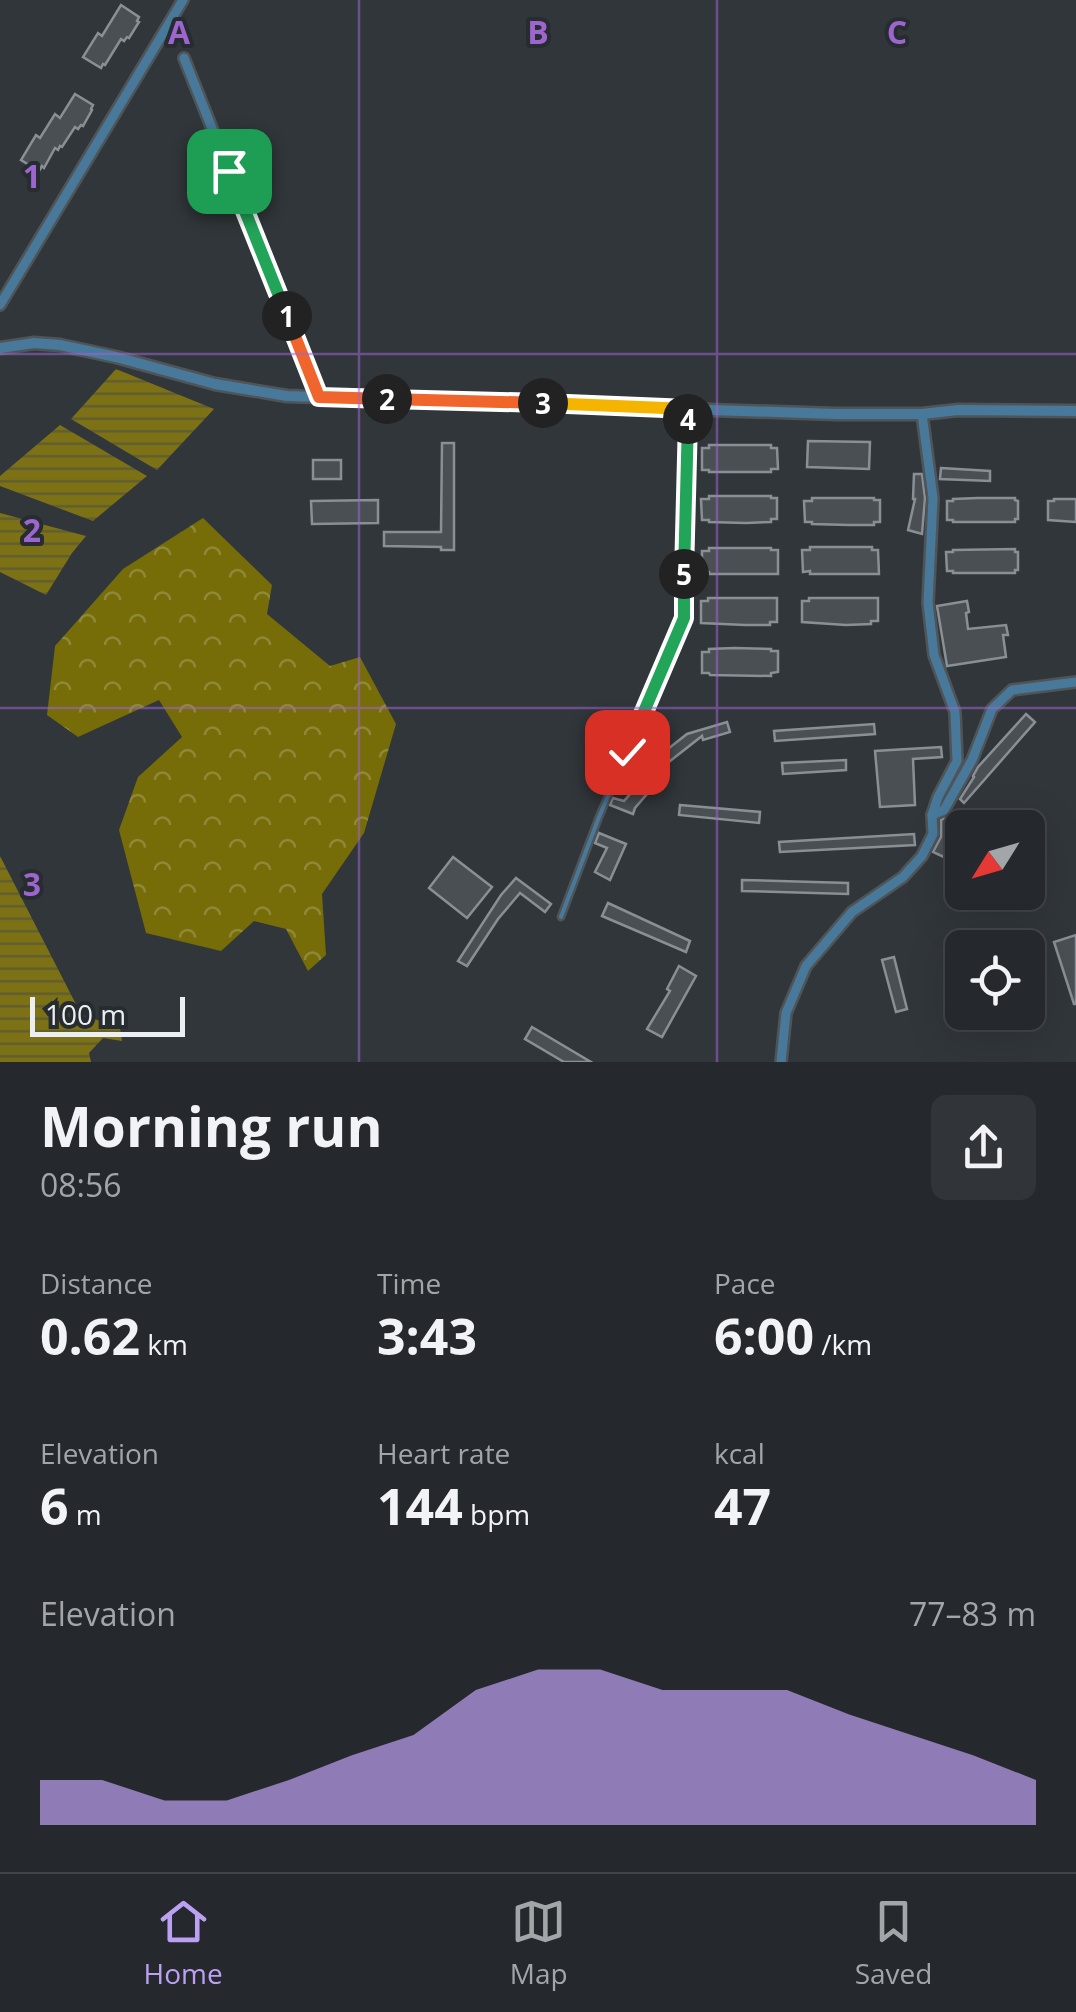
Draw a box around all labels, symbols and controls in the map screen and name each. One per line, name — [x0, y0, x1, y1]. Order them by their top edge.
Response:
text: A — [168, 10, 191, 53]
text: B — [527, 10, 549, 53]
text: C — [887, 10, 907, 53]
pin — [187, 129, 272, 214]
icon: arrive — [202, 144, 257, 199]
text: 1 — [23, 154, 41, 197]
pin: 1 — [262, 291, 312, 341]
text: 1 — [279, 297, 295, 335]
pin: 2 — [362, 374, 412, 424]
pin: 3 — [518, 378, 568, 428]
text: 2 — [379, 380, 395, 418]
text: 3 — [535, 384, 551, 422]
pin: 4 — [663, 394, 713, 444]
text: 4 — [680, 400, 696, 438]
text: 2 — [23, 508, 41, 551]
pin: 5 — [659, 549, 709, 599]
text: 5 — [676, 555, 692, 593]
pin — [585, 710, 670, 795]
icon: check — [600, 725, 655, 780]
north arrow — [945, 810, 1045, 910]
map controls — [945, 810, 1045, 1030]
text: 3 — [23, 862, 41, 905]
button: locate — [945, 930, 1045, 1030]
scale bar — [30, 992, 185, 1036]
text: 100 m — [45, 995, 126, 1033]
text: Morning run — [40, 1088, 383, 1163]
button: share — [931, 1095, 1036, 1200]
text: 08:56 — [40, 1163, 122, 1206]
text: Distance — [40, 1264, 153, 1302]
text: Time — [377, 1264, 441, 1302]
text: Pace — [714, 1264, 776, 1302]
text: 0.62 — [40, 1302, 140, 1370]
text: 3:43 — [377, 1302, 477, 1370]
text: 6:00 — [714, 1302, 814, 1370]
text: km — [140, 1325, 188, 1363]
text: /km — [814, 1325, 872, 1363]
text: Elevation — [40, 1434, 159, 1472]
text: Heart rate — [377, 1434, 510, 1472]
text: kcal — [714, 1434, 765, 1472]
text: 6 — [40, 1472, 69, 1540]
text: 144 — [377, 1472, 463, 1540]
text: 47 — [714, 1472, 771, 1540]
text: m — [69, 1495, 102, 1533]
text: bpm — [463, 1495, 530, 1533]
text: Elevation — [40, 1592, 176, 1635]
text: 77–83 m — [909, 1592, 1036, 1635]
tab: Home — [144, 1894, 223, 1992]
tab: Map — [510, 1894, 568, 1992]
tab: Saved — [855, 1894, 932, 1992]

